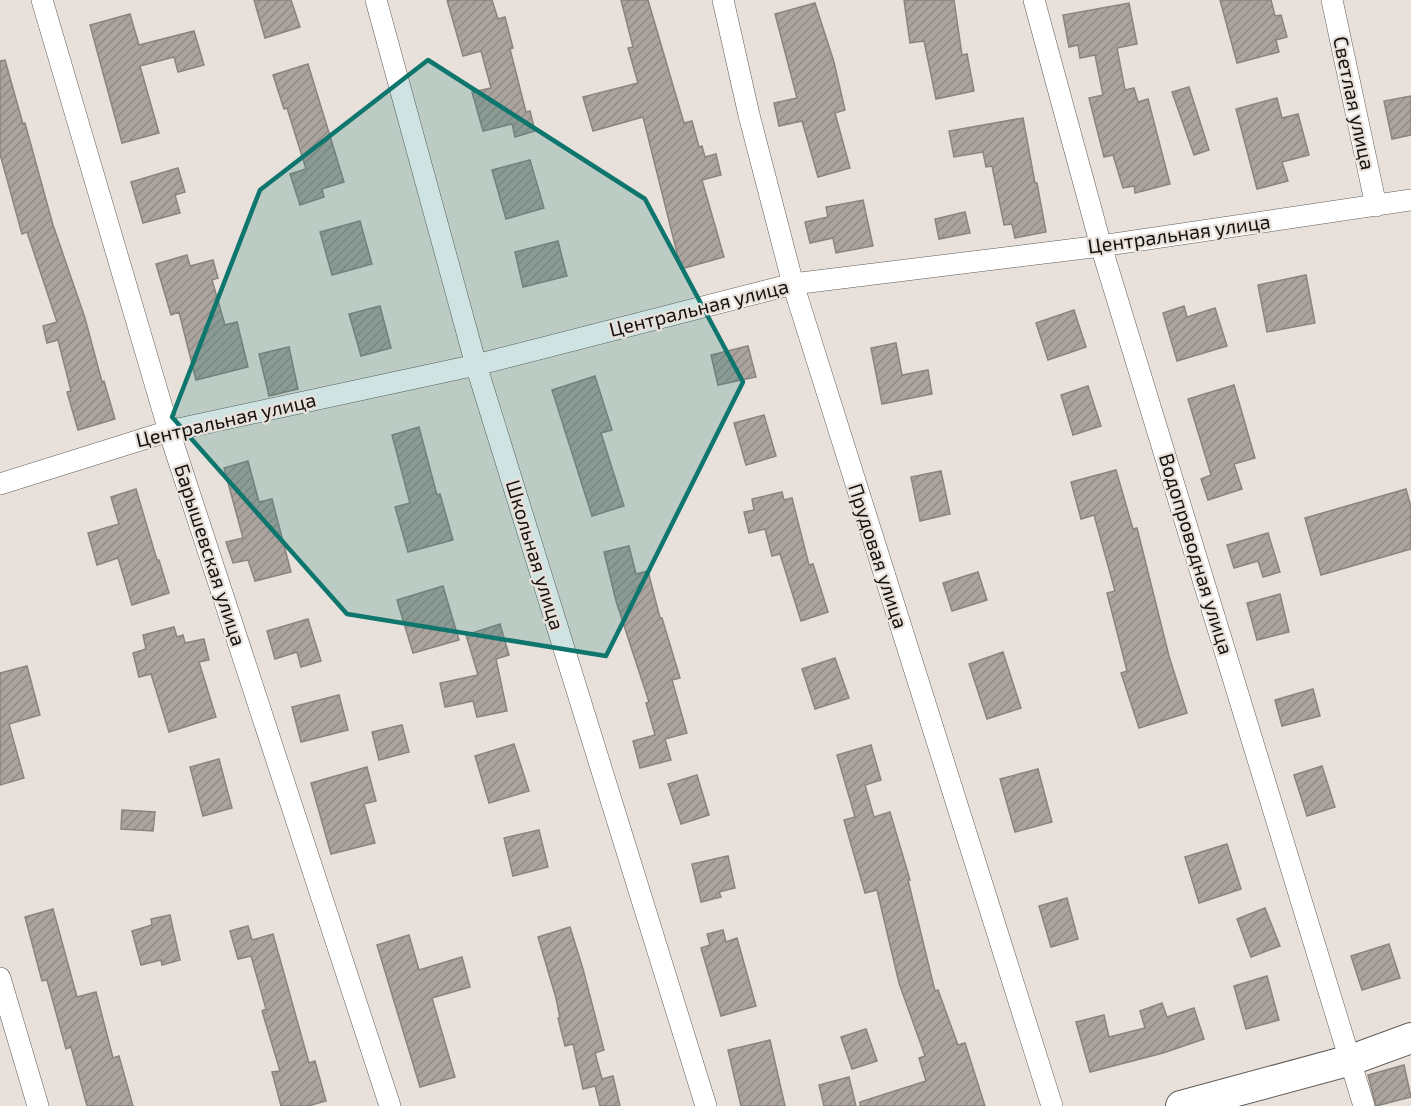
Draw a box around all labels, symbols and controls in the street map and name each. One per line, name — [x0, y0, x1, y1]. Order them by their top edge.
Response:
street label: Светлая улица — [1328, 34, 1381, 172]
street label: Центральная улица — [1086, 208, 1272, 259]
street label: Центральная улица — [606, 273, 791, 342]
street label: Центральная улица — [133, 387, 318, 452]
street label: Водопроводная улица — [1154, 450, 1239, 657]
street label: Барышевская улица — [169, 461, 252, 649]
street label: Школьная улица — [501, 477, 570, 633]
street label: Прудовая улица — [843, 480, 914, 632]

